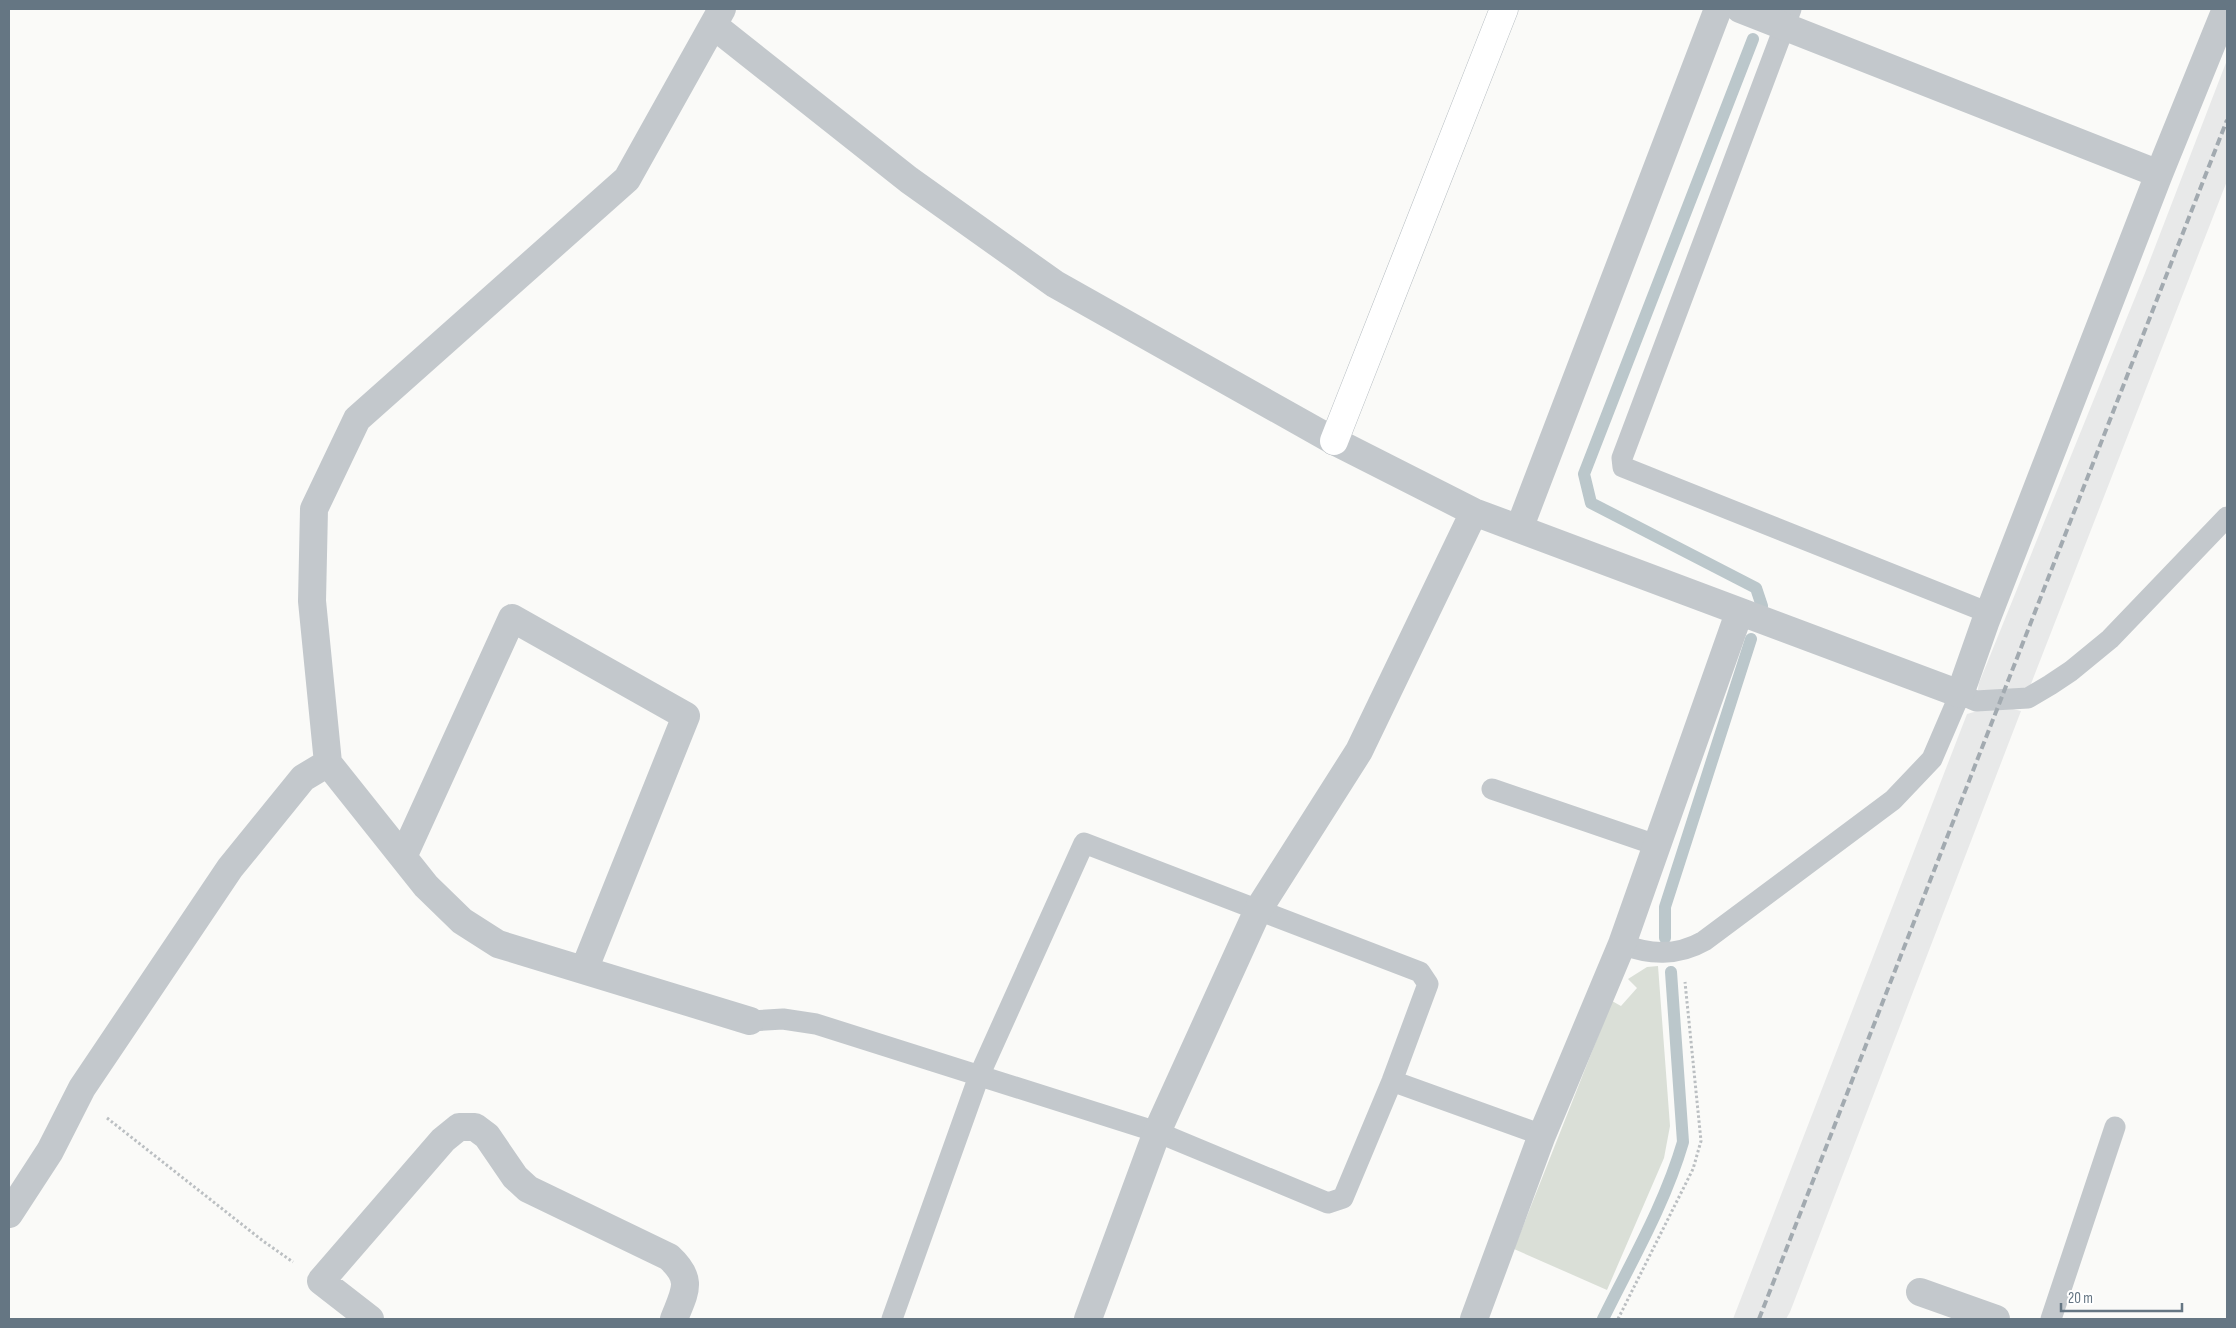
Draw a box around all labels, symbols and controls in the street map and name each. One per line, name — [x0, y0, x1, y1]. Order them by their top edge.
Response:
scale bar — [2061, 1280, 2182, 1312]
text: 20 m — [2068, 1289, 2093, 1308]

